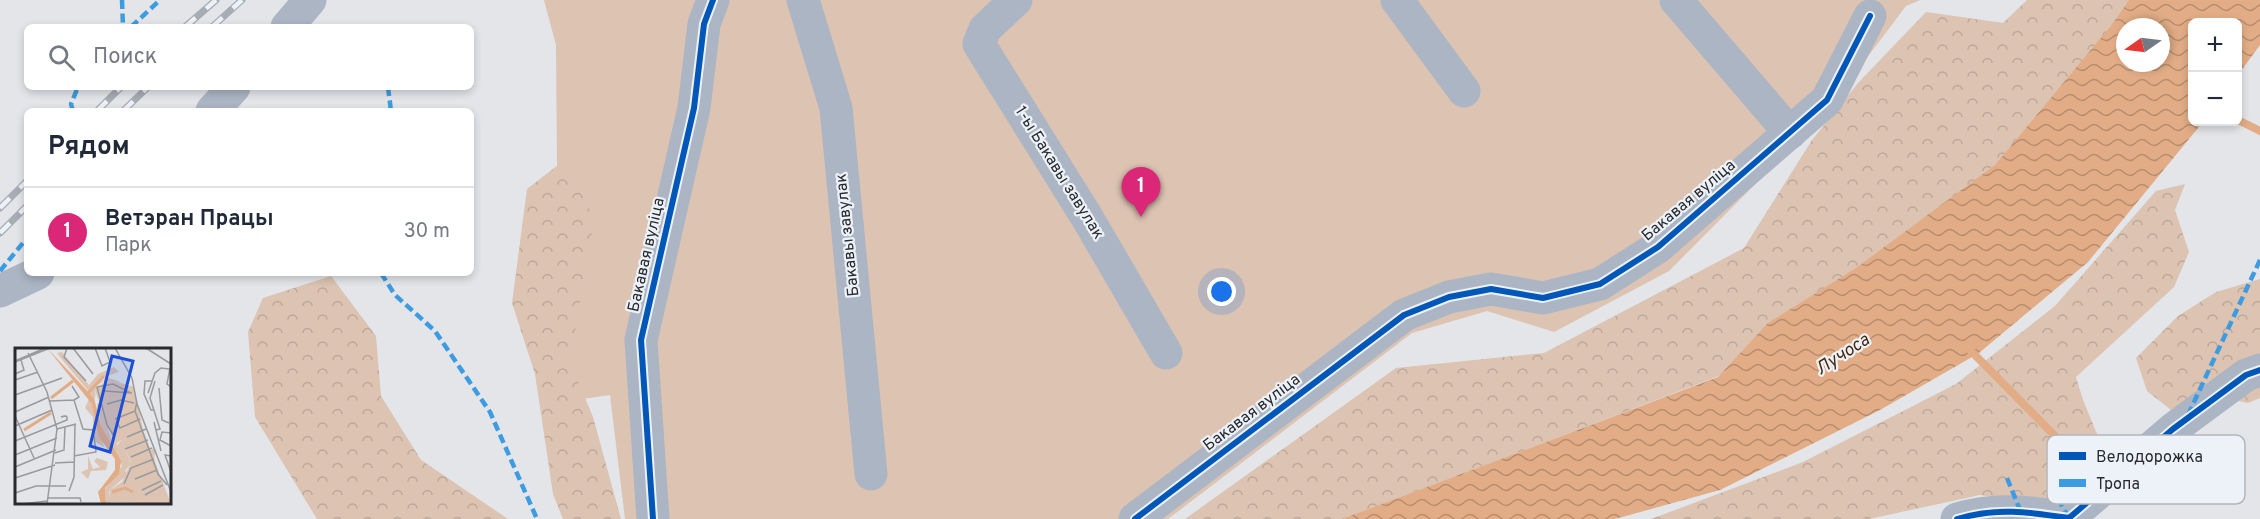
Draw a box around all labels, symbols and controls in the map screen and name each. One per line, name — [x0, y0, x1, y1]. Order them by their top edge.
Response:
north arrow — [2116, 18, 2170, 72]
map controls — [2188, 18, 2242, 126]
button: + — [2188, 18, 2242, 72]
search box — [24, 24, 474, 90]
icon: search — [45, 41, 78, 74]
text: Поиск — [93, 44, 157, 71]
button: − — [2188, 72, 2242, 126]
street label: 1-ы Бакавы завулак — [1010, 103, 1108, 243]
text: Рядом — [48, 131, 130, 164]
street label: Бакавая вуліца — [1638, 156, 1740, 246]
pin: 1 — [1122, 168, 1160, 217]
street label: Бакавы завулак — [832, 172, 864, 298]
street label: Бакавая вуліца — [624, 196, 670, 314]
text: Ветэран Працы — [105, 206, 274, 233]
text: 1 — [64, 219, 72, 245]
text: 30 m — [404, 219, 450, 245]
text: Парк — [105, 233, 152, 259]
your location — [1207, 277, 1236, 306]
water label: Лучоса — [1812, 329, 1875, 381]
inset map — [15, 348, 171, 504]
street label: Бакавая вуліца — [1199, 370, 1305, 456]
legend — [2047, 435, 2245, 504]
text: Велодорожка — [2096, 448, 2203, 468]
text: Тропа — [2096, 475, 2140, 495]

